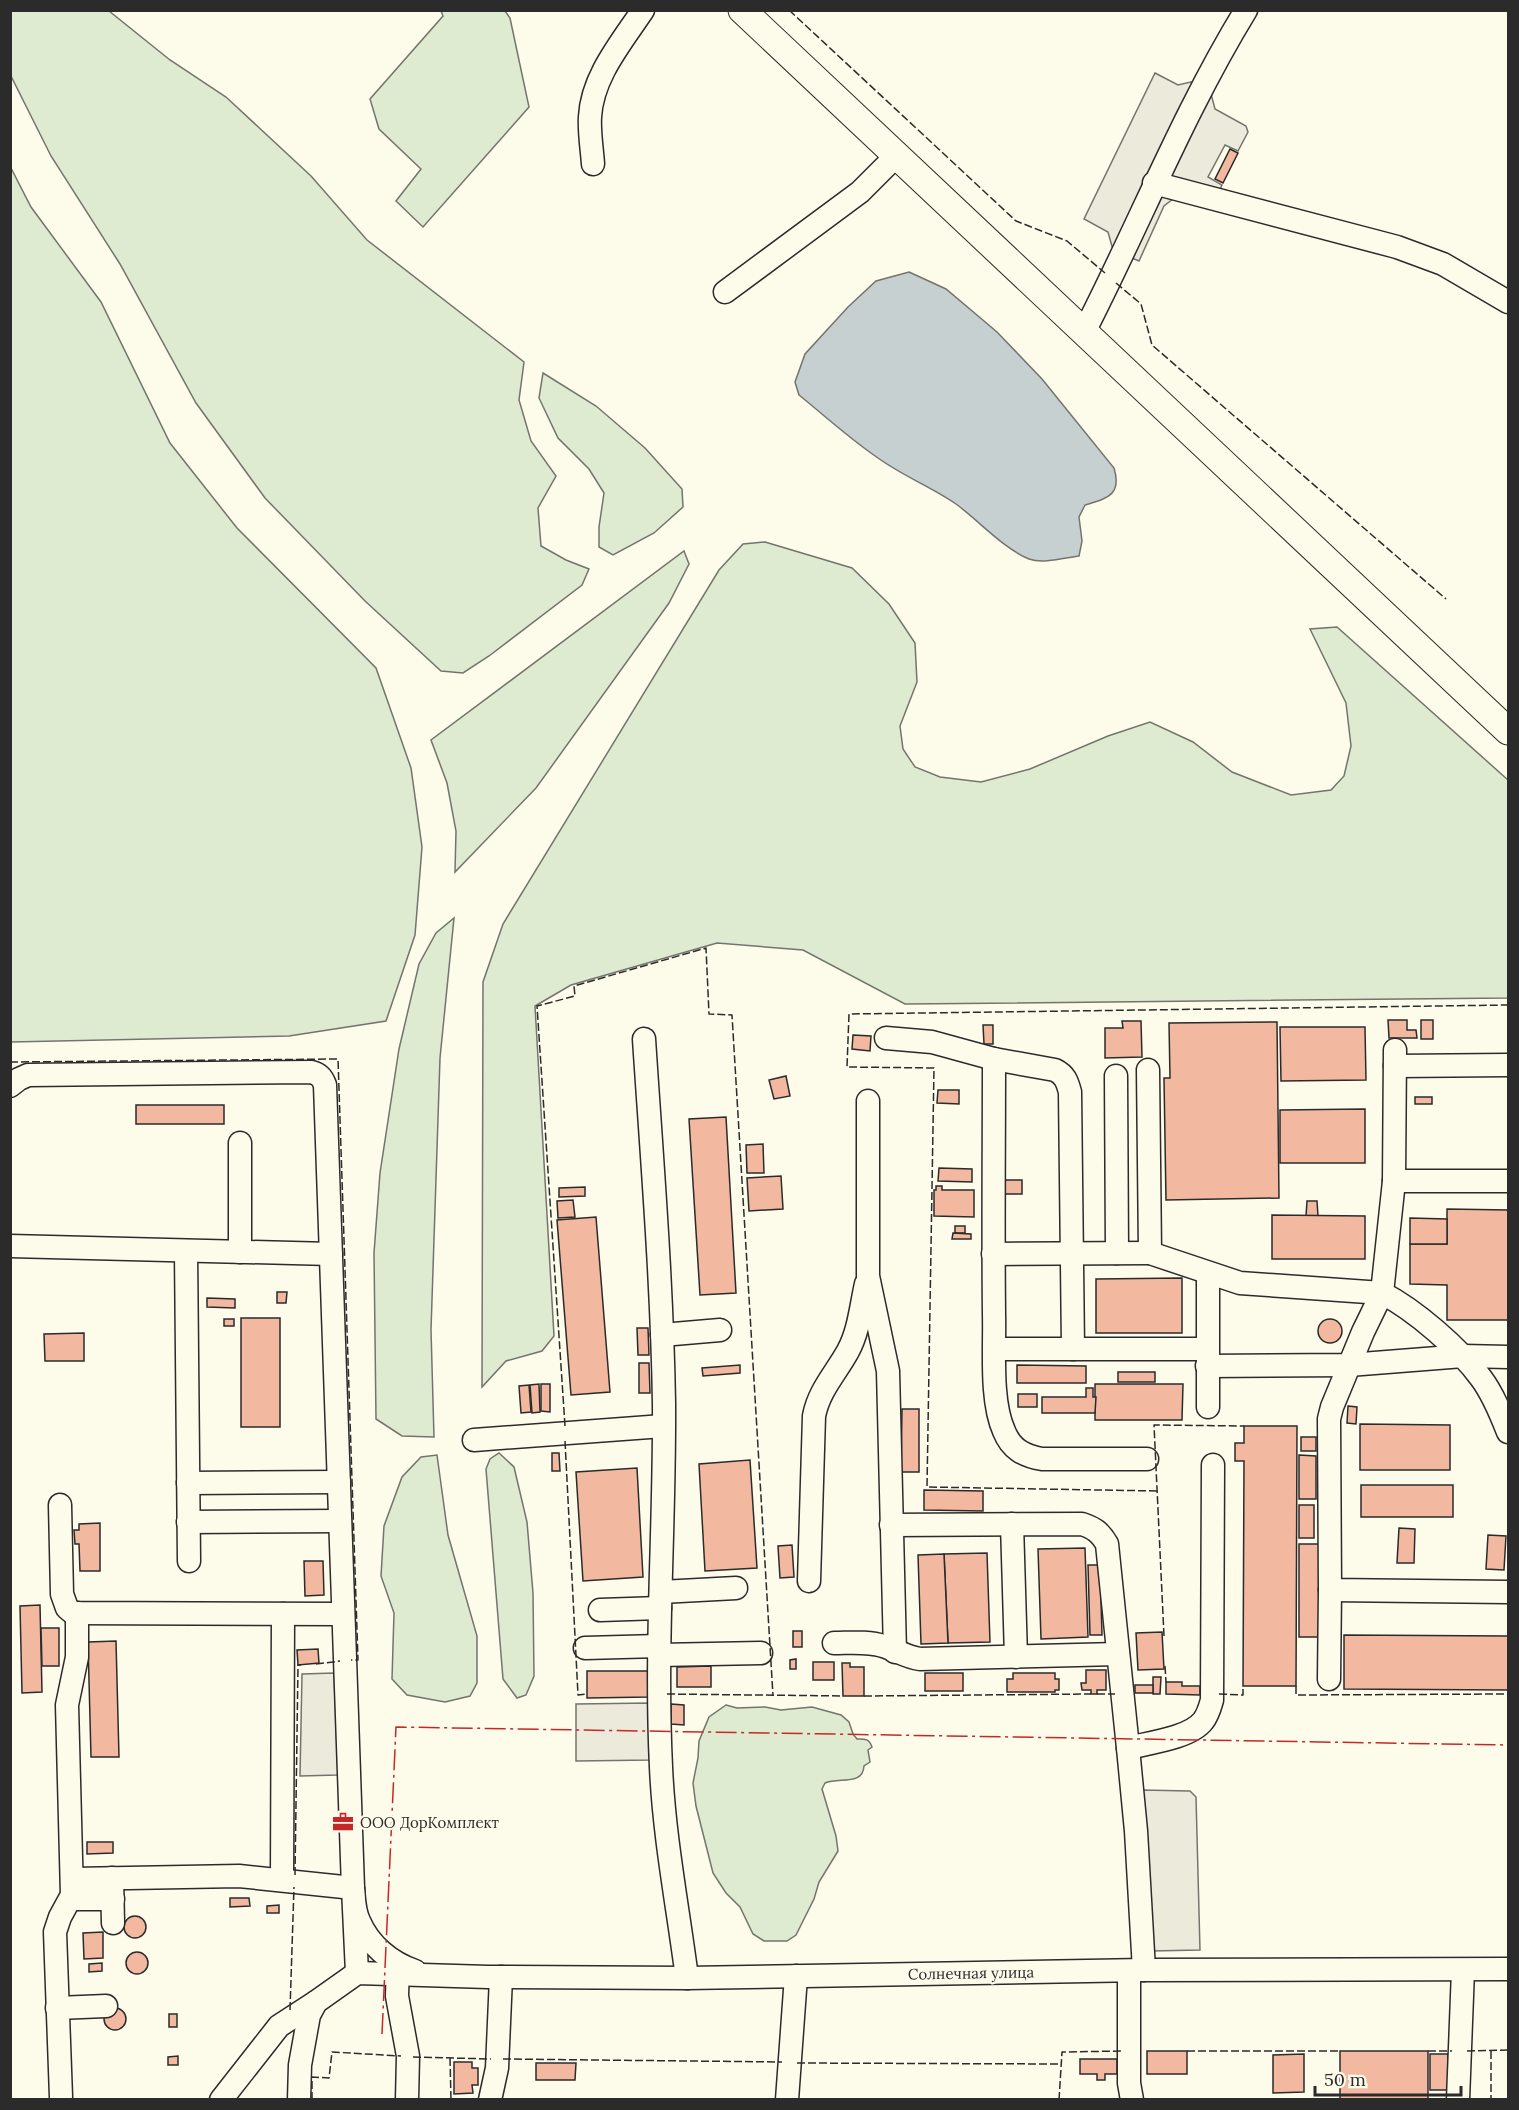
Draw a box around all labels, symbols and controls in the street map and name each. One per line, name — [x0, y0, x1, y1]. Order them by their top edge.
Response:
office icon: ООО ДорКомплект — [331, 1810, 355, 1834]
place label: ООО ДорКомплект — [360, 1813, 500, 1832]
street label: Солнечная улица — [908, 1962, 1035, 1984]
scale bar — [1315, 2059, 1460, 2097]
text: 50 m — [1324, 2068, 1366, 2091]

